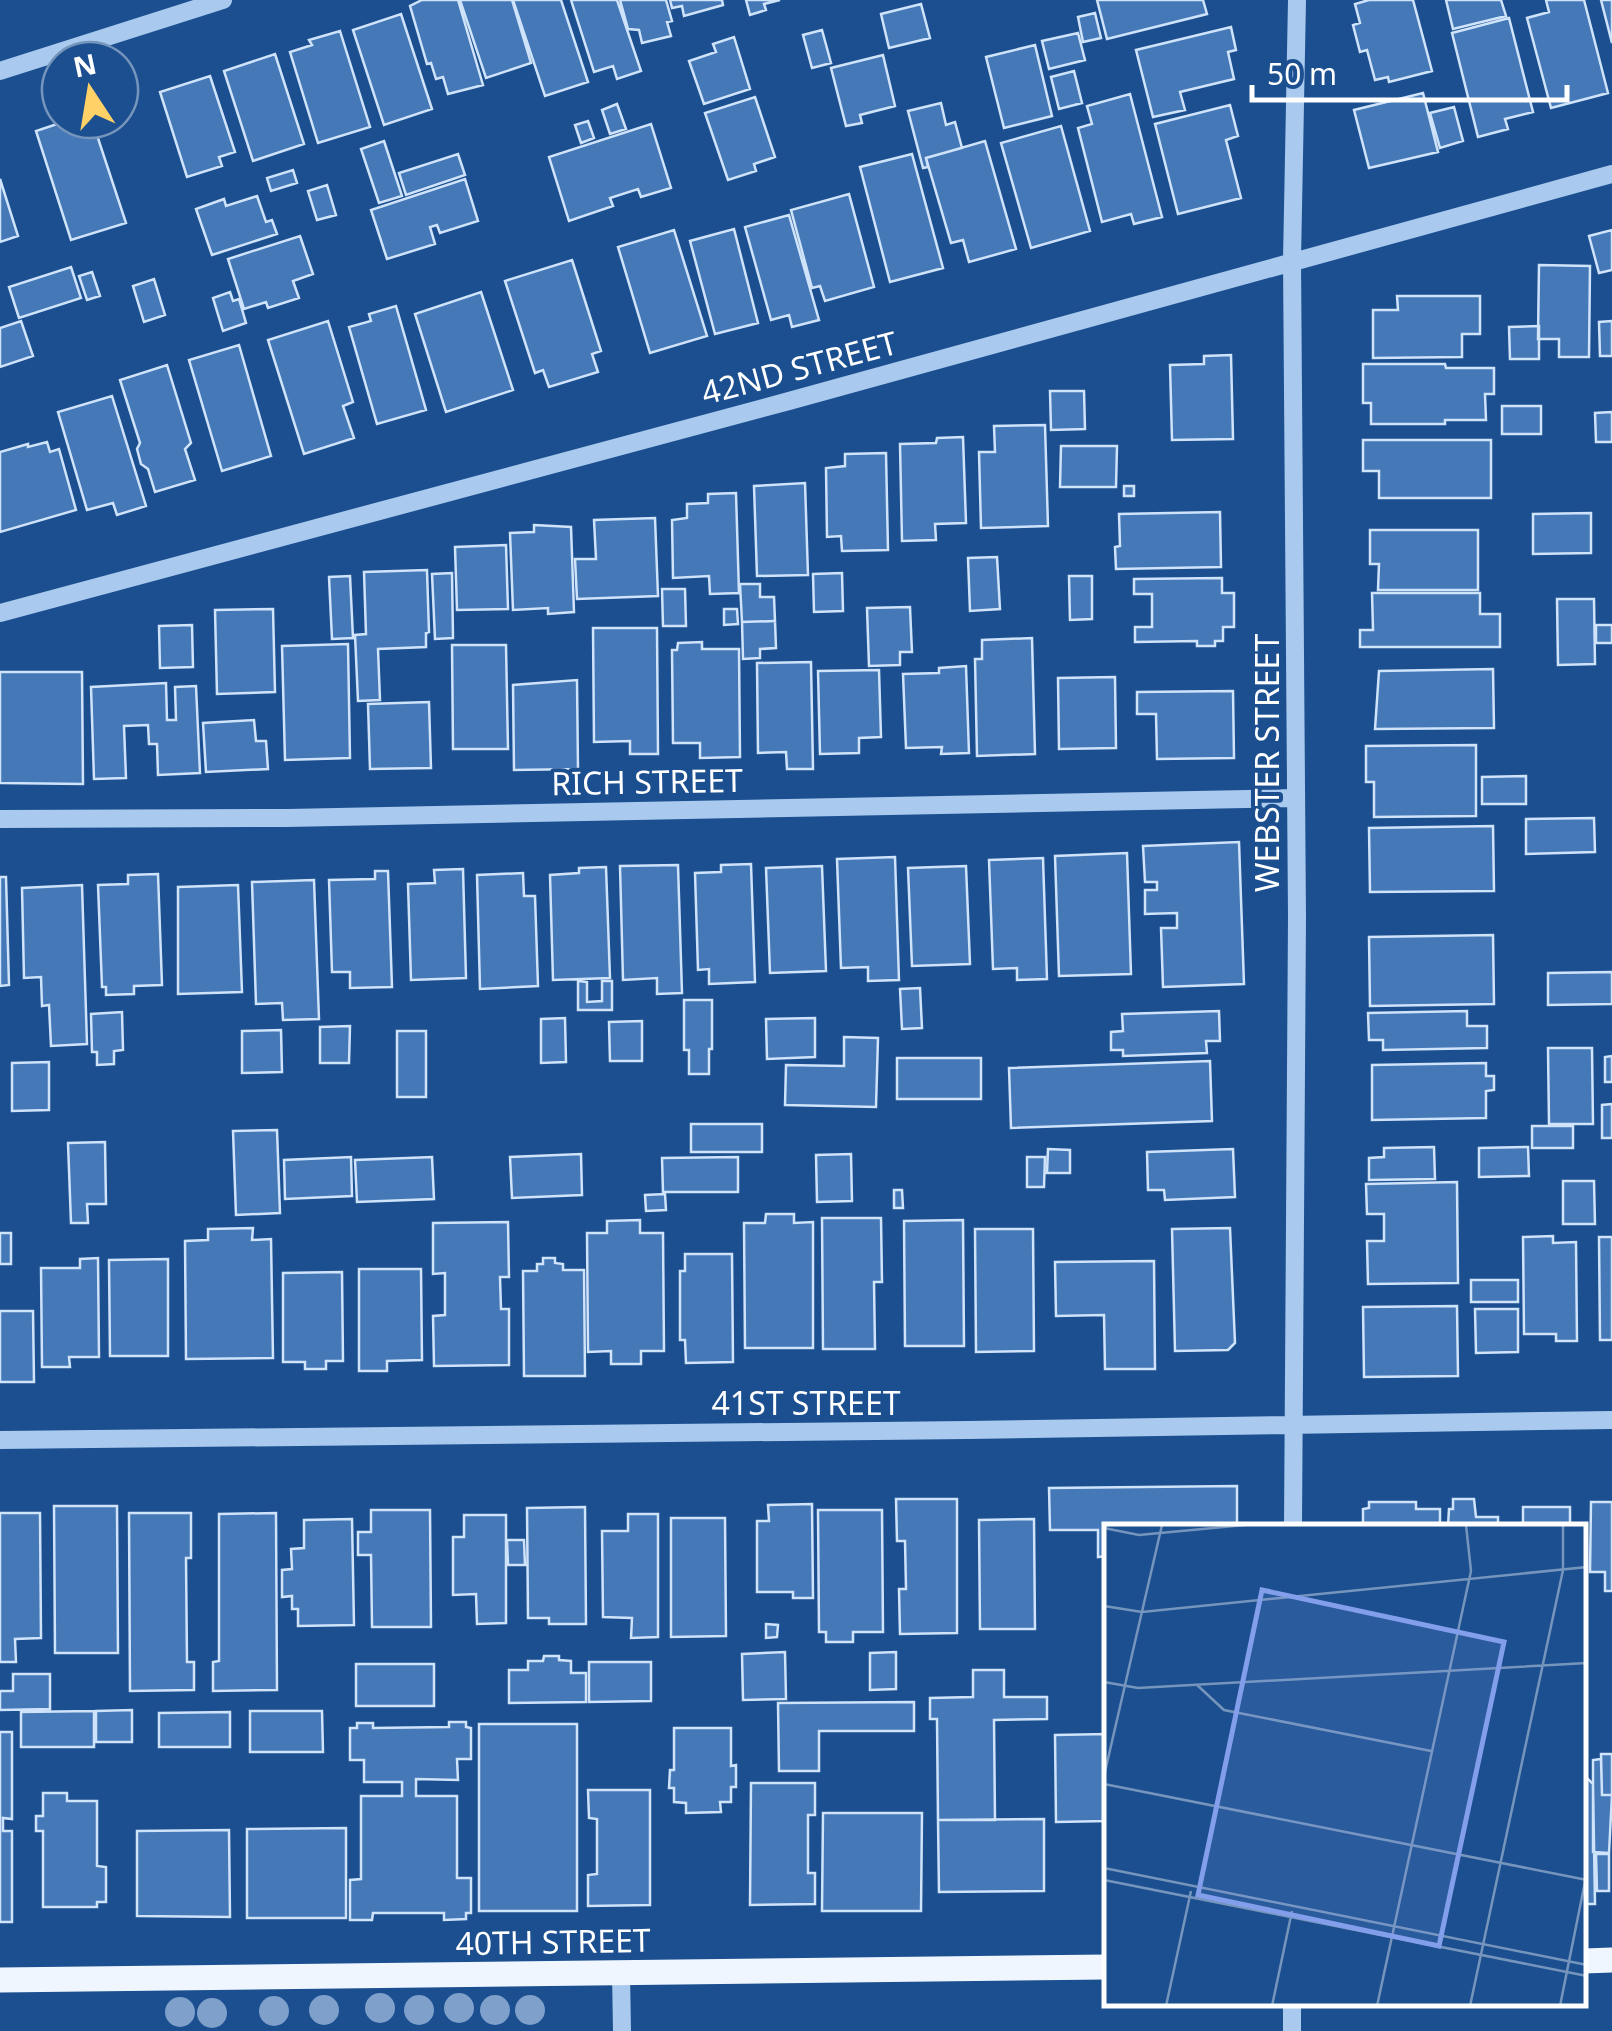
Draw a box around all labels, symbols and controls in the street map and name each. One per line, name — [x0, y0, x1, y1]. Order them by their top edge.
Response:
north arrow — [40, 40, 140, 140]
scale bar — [1252, 40, 1567, 102]
text: N — [70, 44, 100, 86]
text: 50 m — [1267, 53, 1337, 94]
street label: 42ND STREET — [696, 320, 902, 414]
street label: WEBSTER STREET — [1245, 634, 1288, 892]
street label: RICH STREET — [551, 758, 743, 804]
street label: 41ST STREET — [712, 1381, 901, 1424]
inset map — [1104, 1524, 1587, 2006]
street label: 40TH STREET — [455, 1918, 651, 1964]

